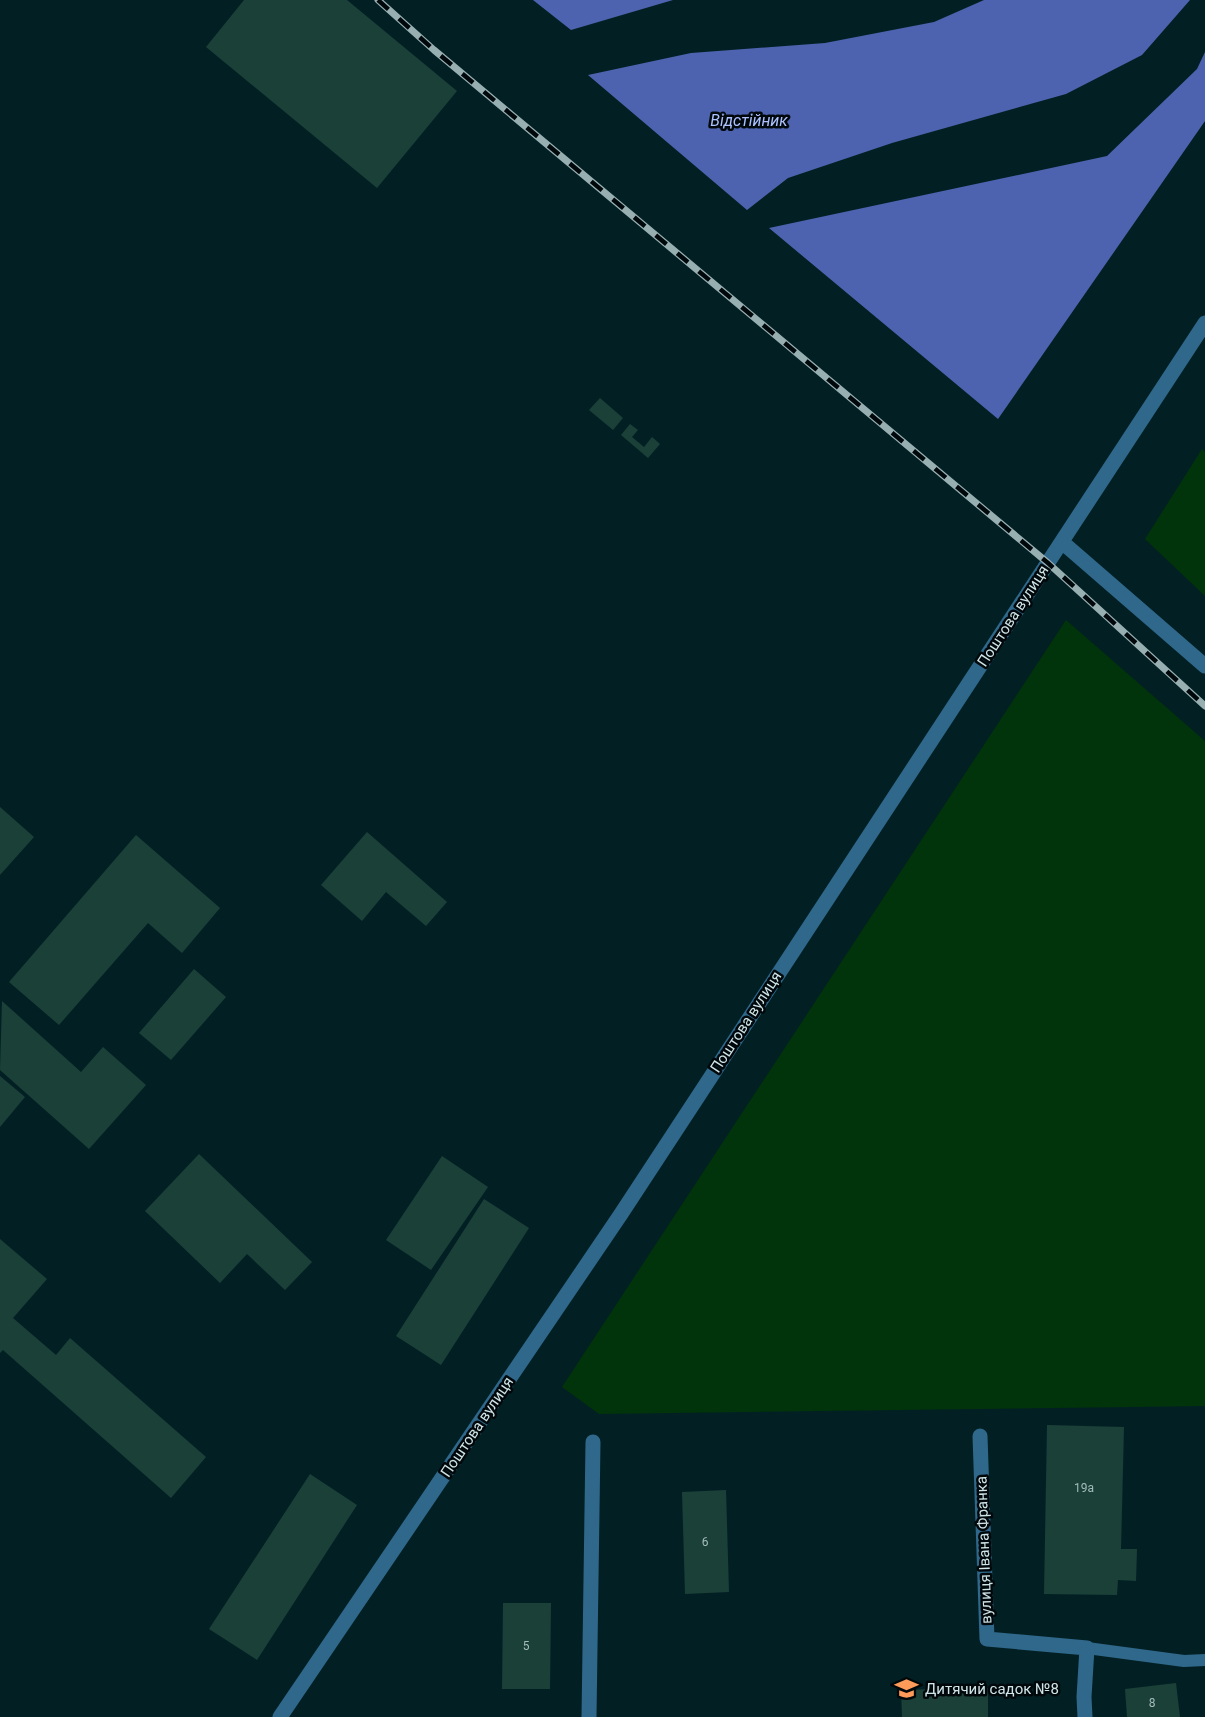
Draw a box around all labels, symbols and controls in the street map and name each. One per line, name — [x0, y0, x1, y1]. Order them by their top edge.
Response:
water label: Відстійник — [710, 111, 788, 130]
street label: Поштова вулиця — [974, 562, 1052, 670]
street label: Поштова вулиця — [707, 968, 785, 1076]
street label: Поштова вулиця — [437, 1373, 517, 1481]
street label: вулиця Івана Франка — [972, 1476, 996, 1624]
house number: 19а — [1074, 1481, 1094, 1495]
house number: 6 — [702, 1535, 709, 1549]
house number: 5 — [523, 1639, 530, 1653]
school or university icon: Дитячий садок №8 — [894, 1676, 920, 1702]
place label: Дитячий садок №8 — [925, 1680, 1059, 1698]
house number: 8 — [1149, 1696, 1156, 1710]

